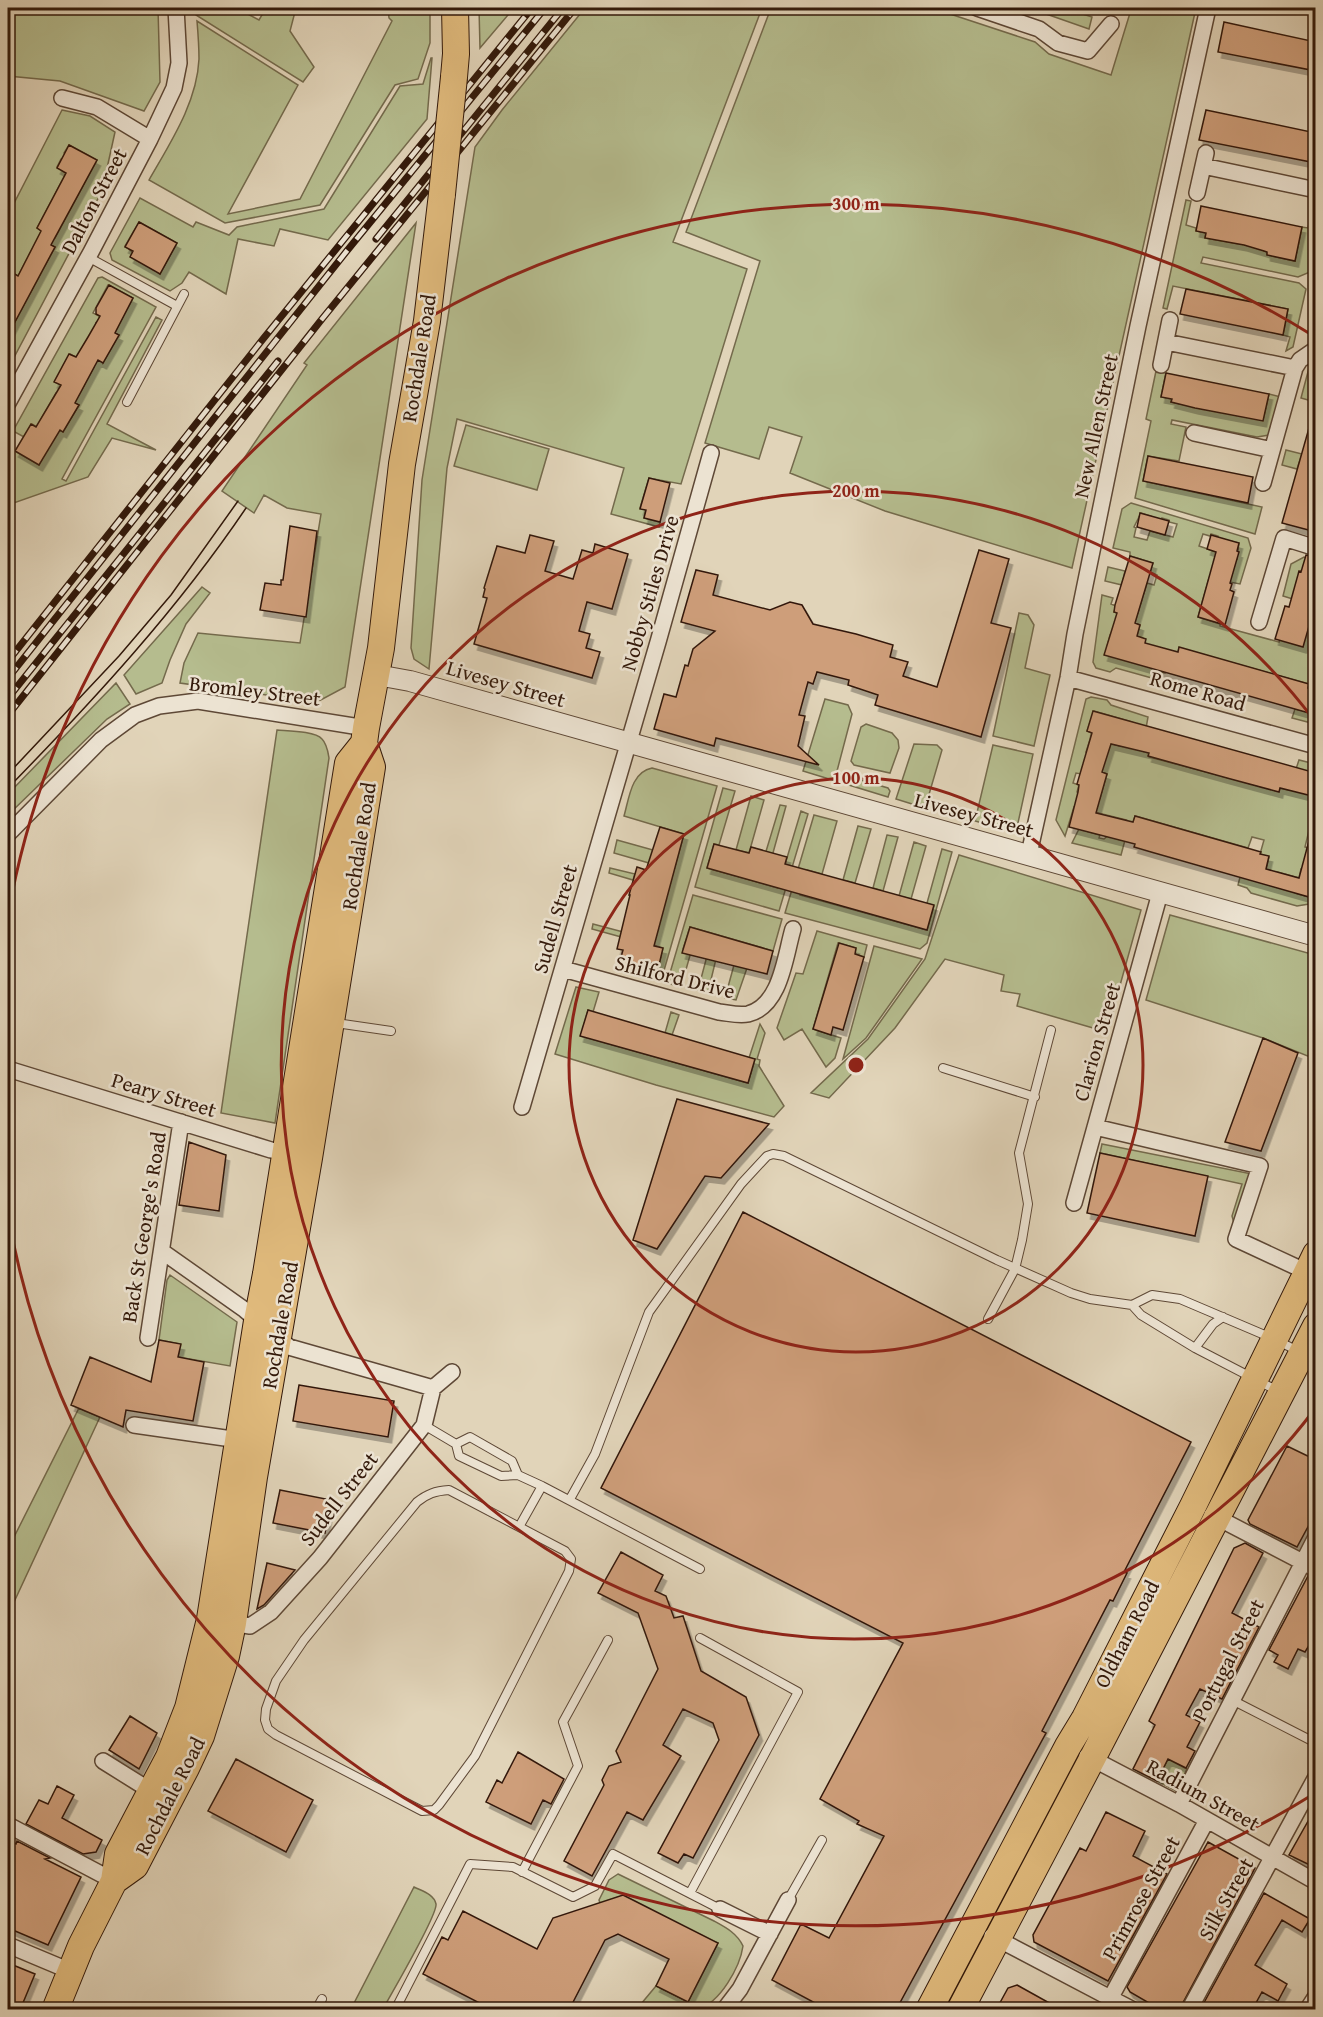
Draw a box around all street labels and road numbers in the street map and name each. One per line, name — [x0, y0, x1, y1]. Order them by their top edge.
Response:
street label: Dalton Street — [53, 142, 135, 259]
street label: Rochdale Road — [393, 291, 444, 424]
street label: New Allen Street — [1065, 350, 1126, 501]
street label: Nobby Stiles Drive — [612, 511, 687, 674]
street label: Livesey Street — [443, 652, 570, 715]
street label: Rome Road — [1147, 662, 1250, 719]
street label: Bromley Street — [188, 667, 323, 714]
street label: Rochdale Road — [333, 779, 384, 912]
street label: Livesey Street — [911, 784, 1038, 845]
street label: Sudell Street — [524, 860, 585, 977]
street label: Shilford Drive — [612, 947, 739, 1006]
street label: Clarion Street — [1065, 978, 1128, 1105]
street label: Peary Street — [108, 1064, 221, 1125]
street label: Back St George's Road — [113, 1129, 174, 1324]
street label: Rochdale Road — [253, 1258, 306, 1391]
street label: Sudell Street — [292, 1444, 386, 1552]
street label: Oldham Road — [1086, 1574, 1167, 1693]
street label: Portugal Street — [1183, 1593, 1272, 1726]
street label: Rochdale Road — [126, 1731, 213, 1860]
street label: Radium Street — [1141, 1751, 1266, 1839]
street label: Primrose Street — [1094, 1829, 1188, 1966]
street label: Silk Street — [1190, 1851, 1261, 1946]

